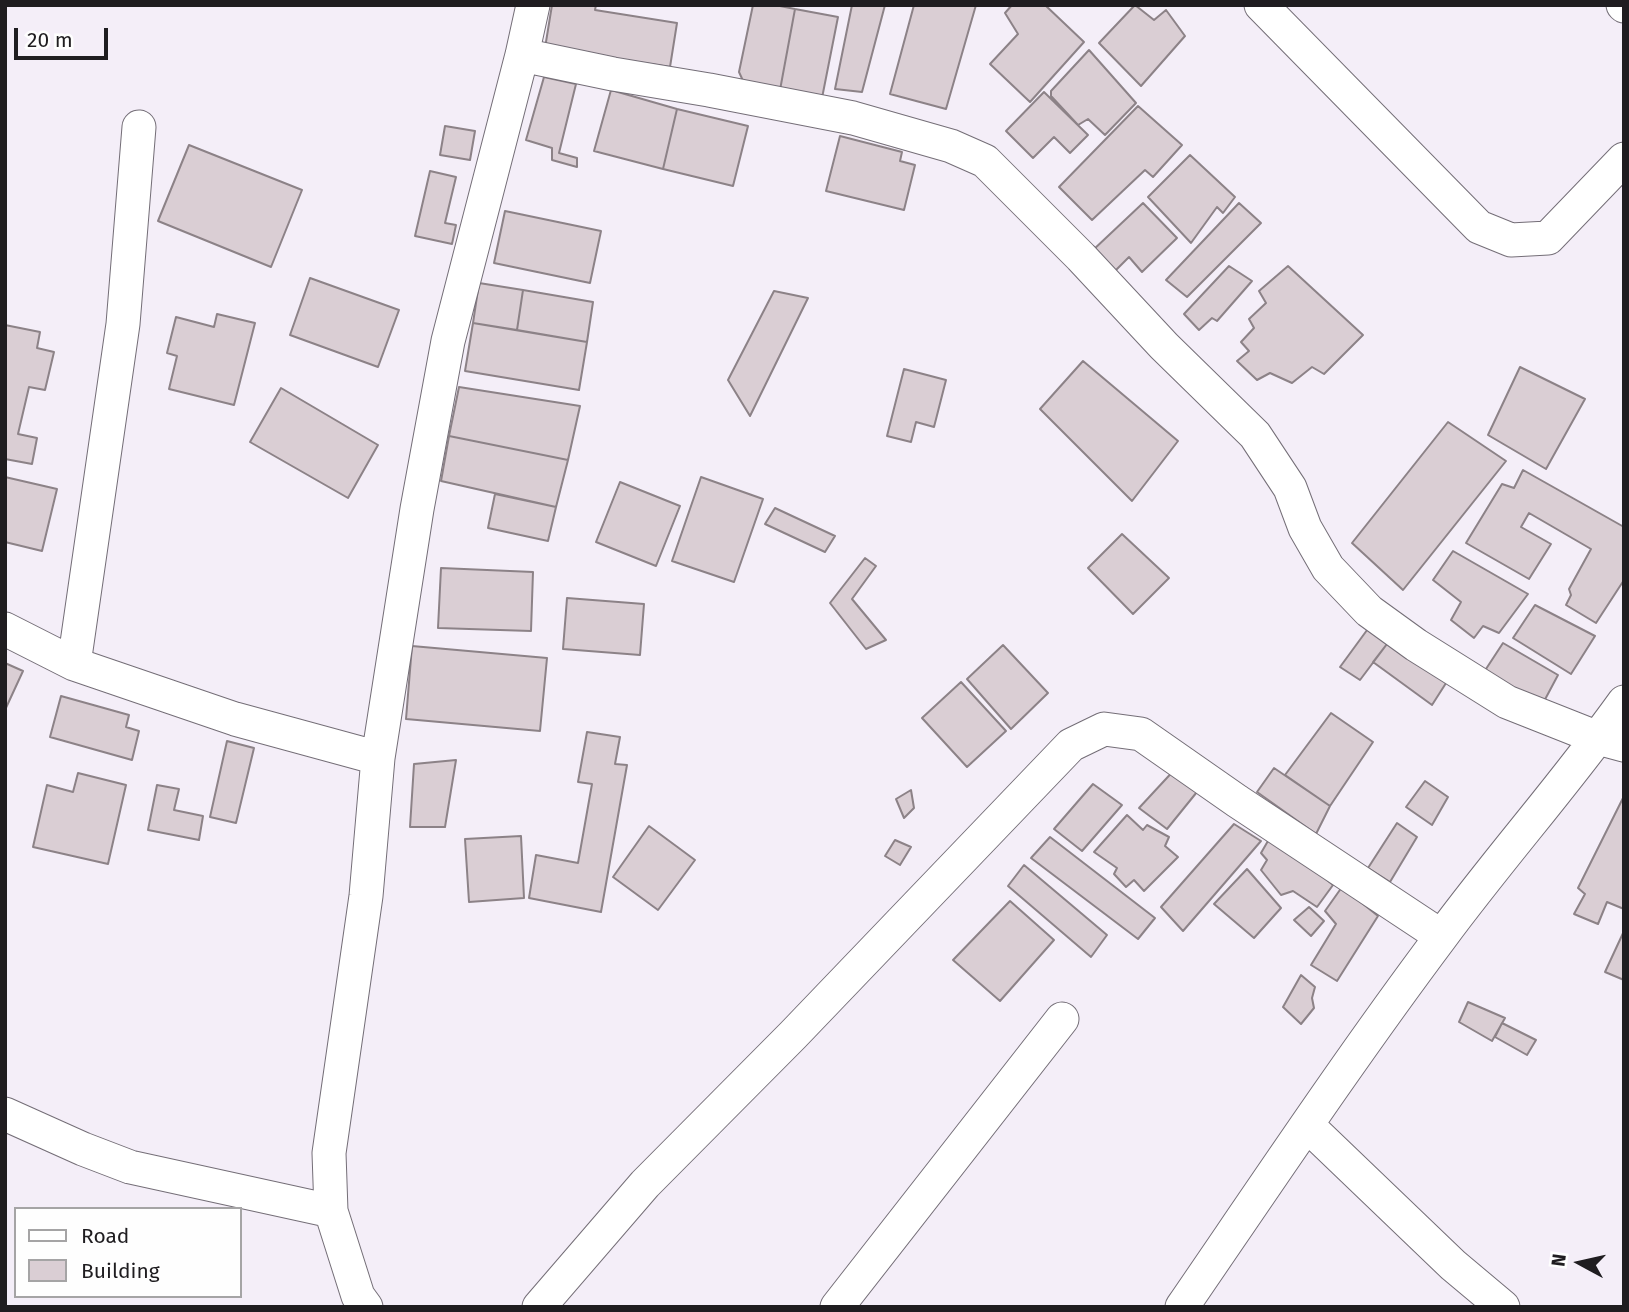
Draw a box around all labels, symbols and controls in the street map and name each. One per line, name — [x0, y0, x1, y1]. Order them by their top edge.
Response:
scale bar — [18, 14, 112, 58]
text: 20 m — [27, 27, 73, 53]
legend — [14, 1207, 242, 1298]
text: Road — [81, 1223, 129, 1249]
north arrow — [1545, 1228, 1615, 1298]
text: N — [1546, 1252, 1571, 1268]
text: Building — [81, 1258, 160, 1284]

